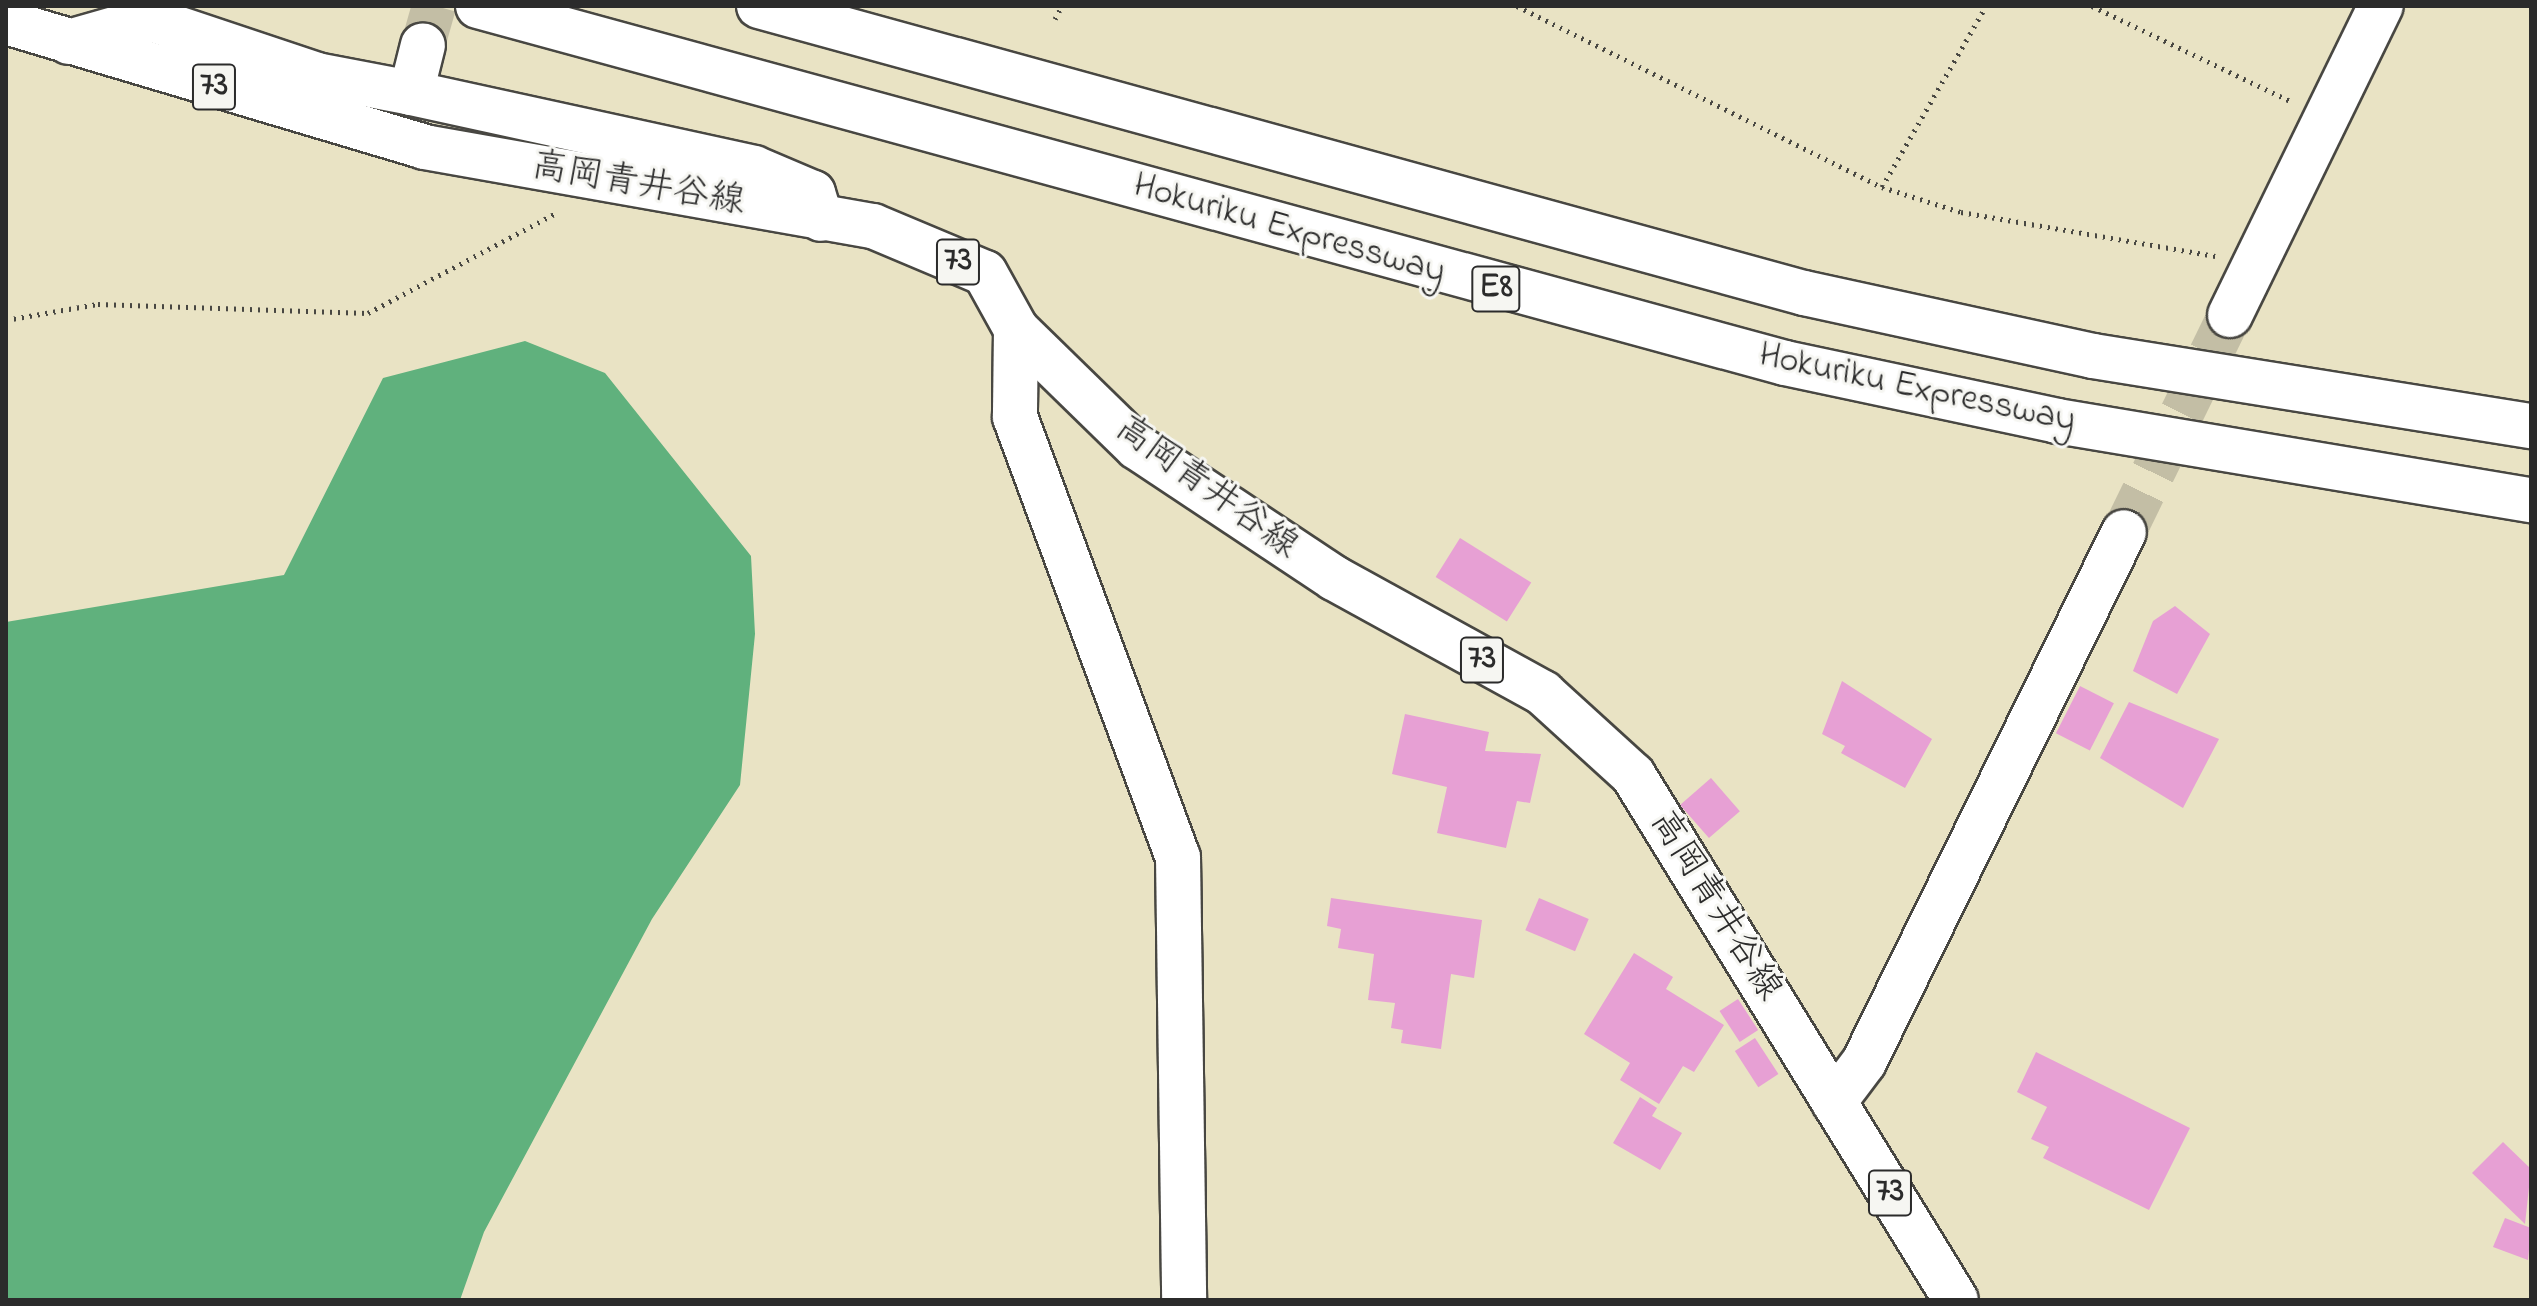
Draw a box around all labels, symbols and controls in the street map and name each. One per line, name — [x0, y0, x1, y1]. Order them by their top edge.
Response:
road number: 73 — [190, 57, 238, 117]
street label: 高岡青井谷線 — [528, 145, 748, 225]
street label: Hokuriku Expressway — [1128, 165, 1450, 295]
road number: 73 — [934, 232, 982, 292]
road number: E8 — [1470, 259, 1522, 319]
street label: Hokuriku Expressway — [1755, 334, 2079, 444]
street label: 高岡青井谷線 — [1106, 407, 1306, 569]
road number: 73 — [1458, 630, 1506, 690]
street label: 高岡青井谷線 — [1639, 803, 1791, 1009]
road number: 73 — [1866, 1163, 1914, 1223]

